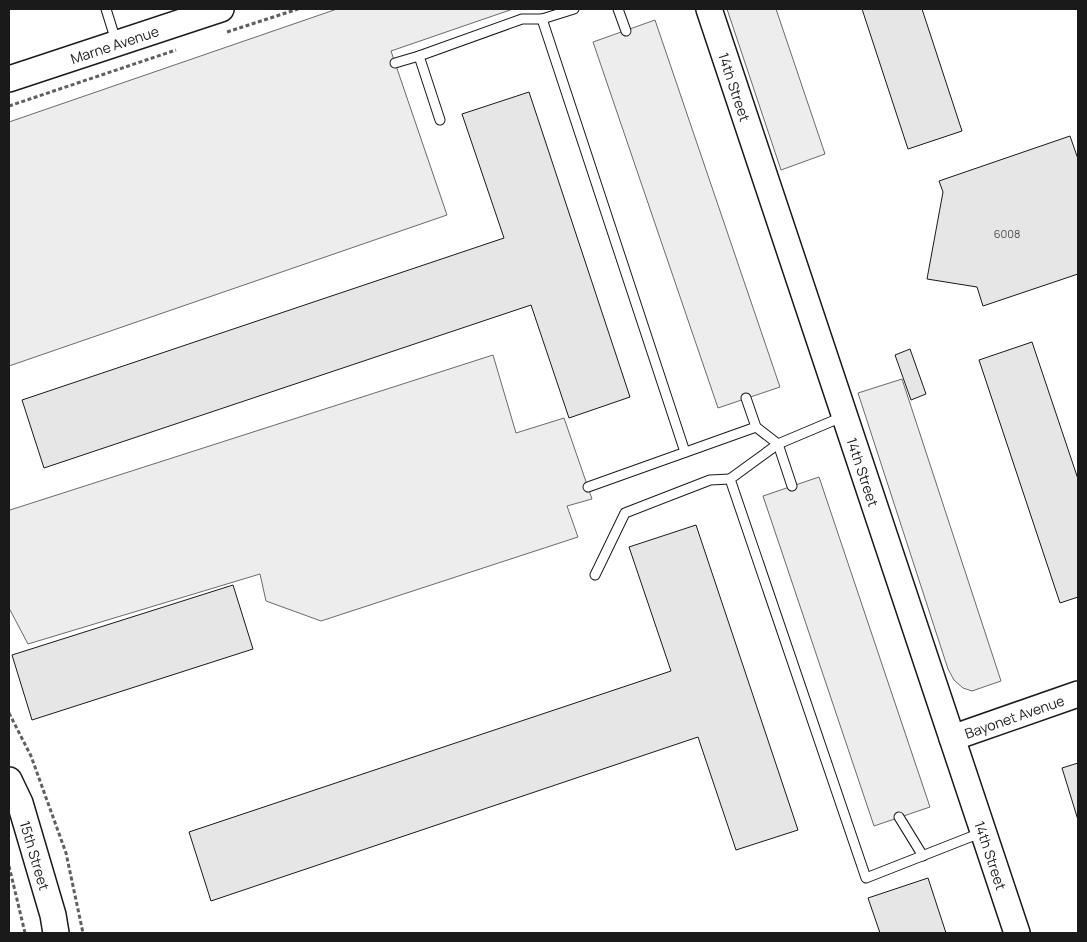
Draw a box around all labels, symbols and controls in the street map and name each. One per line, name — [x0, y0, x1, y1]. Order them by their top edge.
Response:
street label: Marne Avenue — [68, 21, 161, 68]
street label: 14th Street — [715, 50, 755, 124]
house number: 6008 — [994, 226, 1020, 241]
street label: 14th Street — [843, 435, 884, 509]
street label: Bayonet Avenue — [962, 690, 1067, 742]
street label: 15th Street — [16, 818, 55, 893]
street label: 14th Street — [971, 818, 1012, 893]

